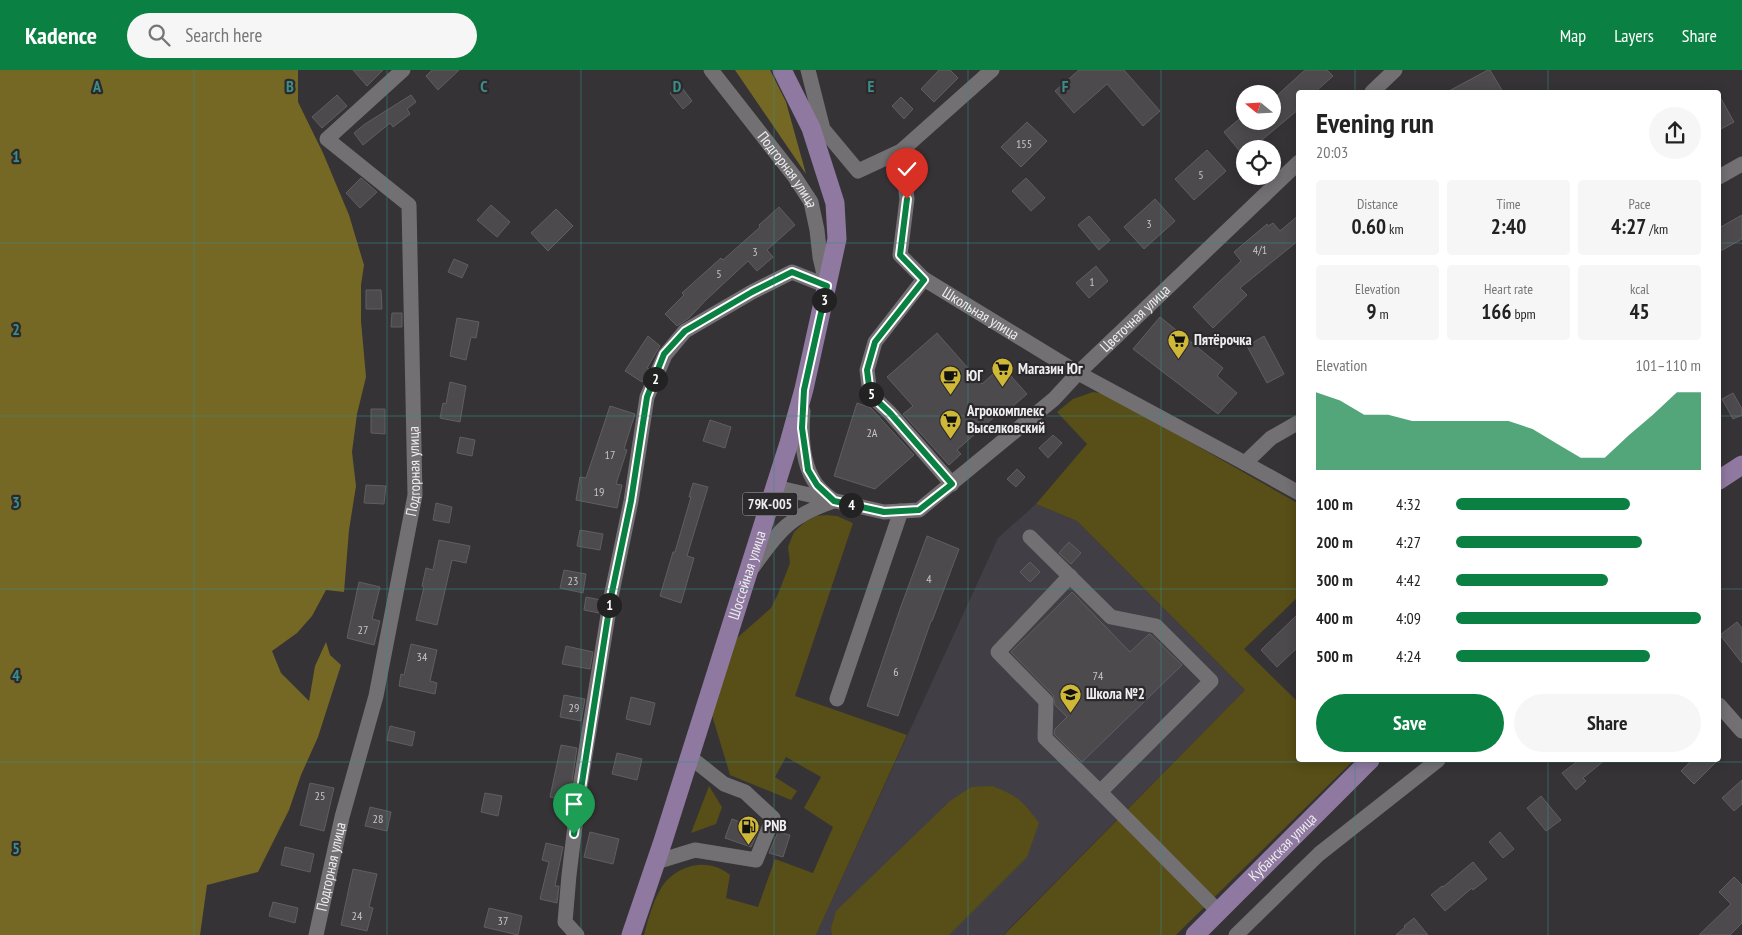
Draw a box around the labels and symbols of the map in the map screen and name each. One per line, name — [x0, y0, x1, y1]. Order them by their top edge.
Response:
text: A — [92, 76, 102, 96]
text: B — [286, 76, 294, 96]
text: C — [480, 76, 488, 96]
text: D — [673, 76, 682, 96]
text: E — [868, 76, 875, 96]
text: F — [1062, 76, 1069, 96]
north arrow — [1236, 85, 1281, 130]
street label: Подгорная улица — [754, 127, 822, 209]
house number: 155 — [1016, 136, 1032, 151]
text: 1 — [12, 146, 20, 166]
pin — [886, 148, 928, 199]
house number: 5 — [1198, 167, 1204, 182]
house number: 3 — [1146, 216, 1152, 231]
house number: 4/1 — [1253, 242, 1267, 257]
house number: 3 — [752, 244, 758, 259]
house number: 5 — [716, 266, 722, 281]
house number: 1 — [1089, 274, 1095, 289]
street label: Цветочная улица — [1096, 280, 1174, 356]
street label: Школьная улица — [939, 282, 1023, 344]
pin: 3 — [812, 288, 836, 312]
text: 2 — [12, 319, 20, 339]
supermarket icon: Пятёрочка — [1166, 328, 1190, 359]
place label: Пятёрочка — [1194, 330, 1252, 349]
supermarket icon: Магазин Юг — [990, 357, 1014, 388]
place label: Магазин Юг — [1018, 359, 1083, 378]
cafe icon: ЮГ — [938, 364, 962, 395]
pin: 2 — [642, 366, 668, 392]
place label: ЮГ — [966, 366, 983, 385]
pin: 5 — [858, 382, 884, 406]
place label: Агрокомплекс Выселковский — [966, 401, 1045, 437]
supermarket icon: Агрокомплекс Выселковский — [939, 408, 963, 439]
house number: 2А — [866, 425, 878, 440]
street label: Подгорная улица — [401, 426, 424, 518]
house number: 17 — [605, 447, 615, 462]
house number: 19 — [594, 484, 604, 499]
text: 3 — [12, 492, 20, 512]
road number: 79К-005 — [742, 492, 798, 516]
pin: 4 — [838, 492, 864, 518]
street label: Шоссейная улица — [724, 528, 770, 622]
house number: 4 — [926, 571, 932, 586]
house number: 23 — [568, 573, 578, 588]
pin: 1 — [596, 592, 622, 618]
house number: 27 — [358, 622, 368, 637]
house number: 34 — [417, 649, 428, 664]
house number: 6 — [893, 664, 899, 679]
text: 4 — [12, 665, 20, 685]
house number: 74 — [1093, 668, 1104, 683]
school or university icon: Школа №2 — [1058, 682, 1082, 713]
place label: Школа №2 — [1086, 684, 1145, 703]
house number: 29 — [569, 700, 579, 715]
pin — [553, 783, 595, 834]
house number: 25 — [315, 788, 325, 803]
street label: Кубанская улица — [1244, 809, 1320, 885]
house number: 28 — [373, 811, 383, 826]
fuel station icon: PNB — [736, 814, 760, 845]
place label: PNB — [764, 816, 787, 835]
street label: Подгорная улица — [312, 820, 350, 913]
text: 5 — [12, 838, 20, 858]
house number: 24 — [352, 908, 363, 923]
house number: 37 — [498, 913, 508, 928]

